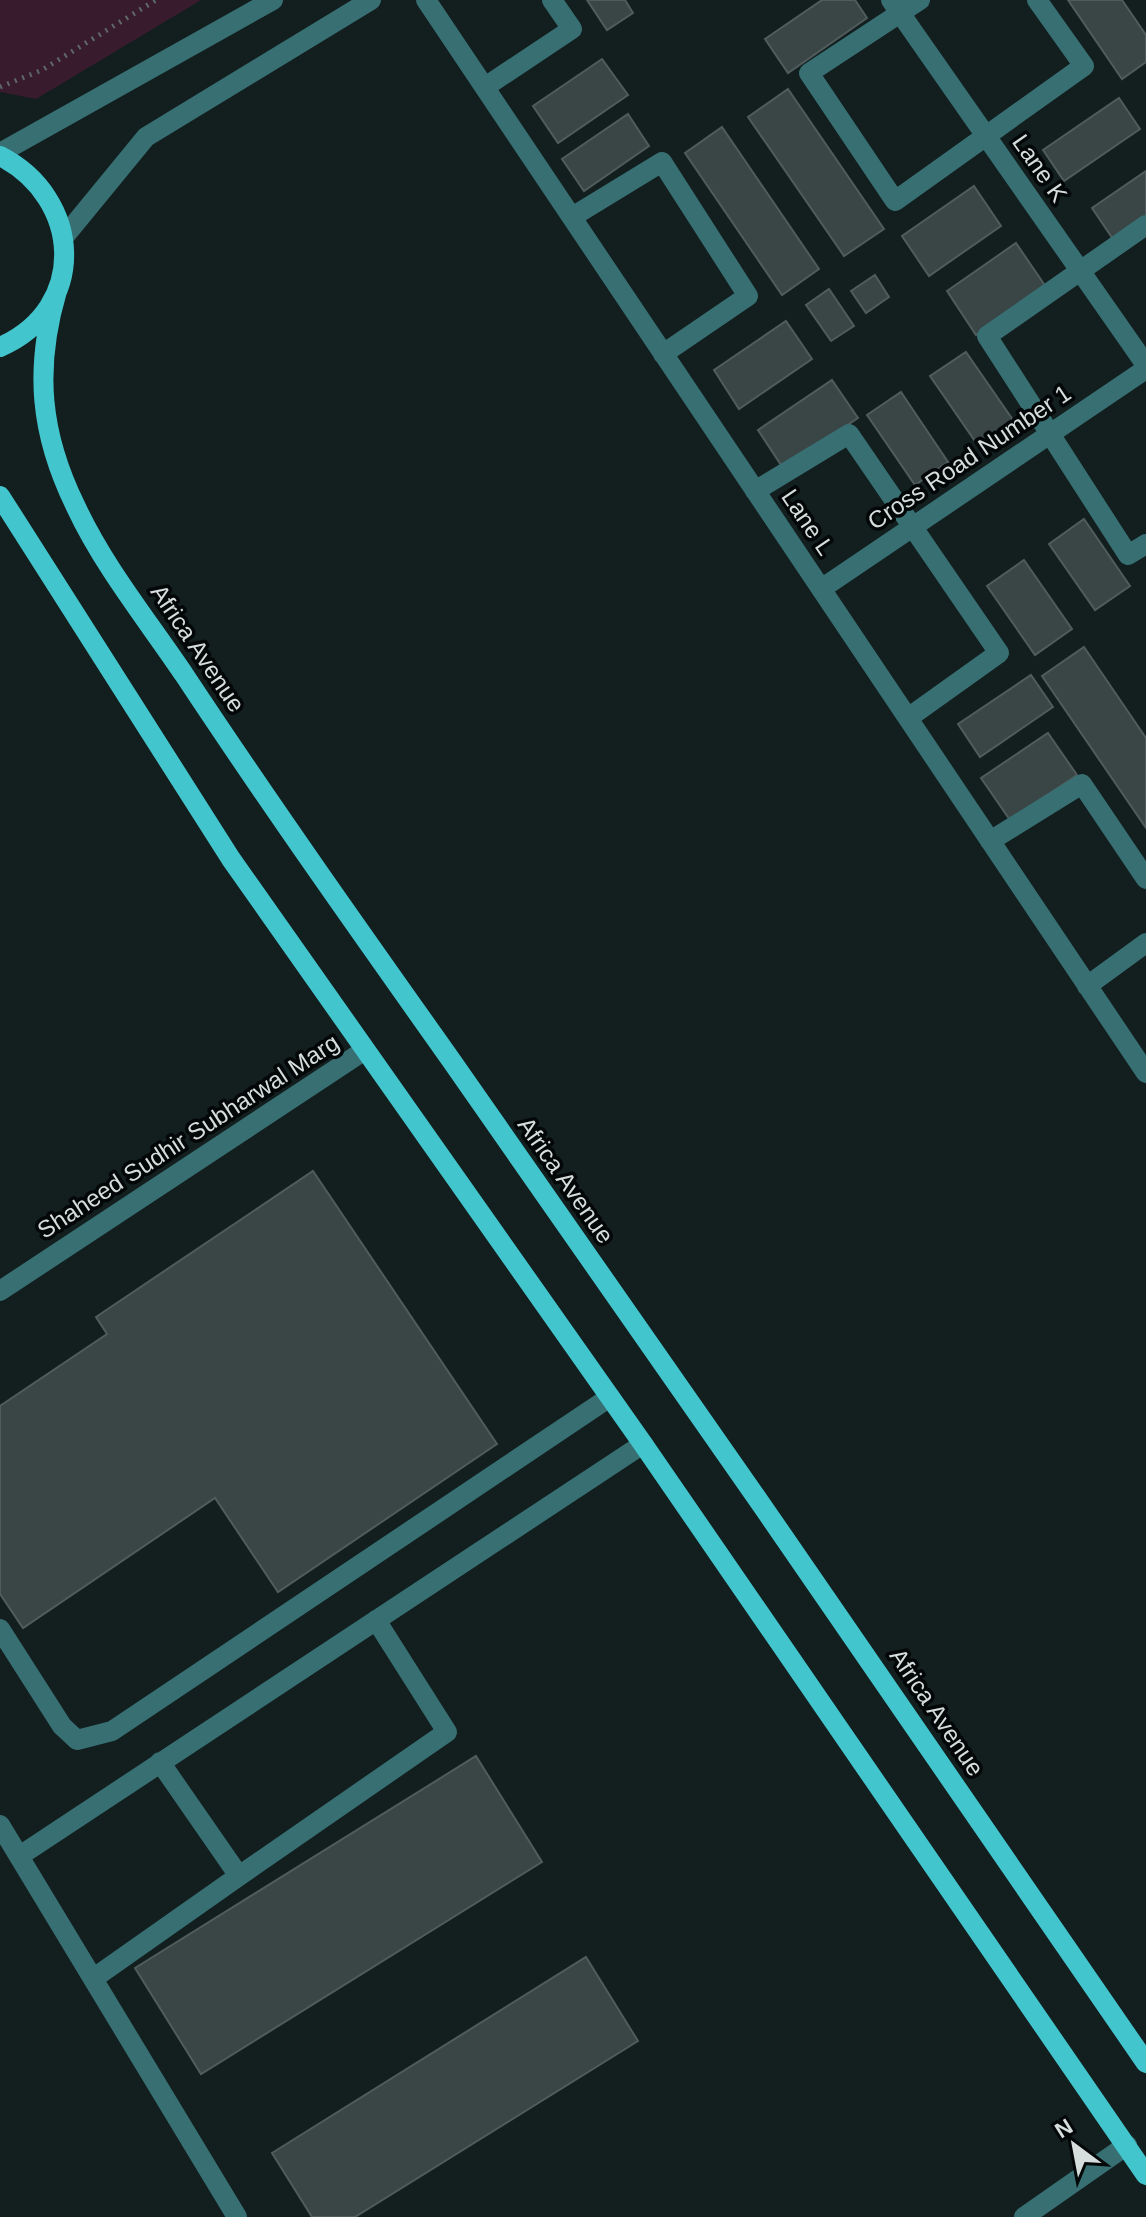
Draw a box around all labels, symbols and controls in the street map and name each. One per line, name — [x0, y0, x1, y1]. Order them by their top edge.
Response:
street label: Lane K — [1007, 129, 1073, 207]
street label: Cross Road Number 1 — [862, 379, 1076, 535]
street label: Lane L — [776, 484, 840, 560]
street label: Africa Avenue — [146, 579, 250, 717]
street label: Shaheed Sudhir Subharwal Marg — [32, 1028, 344, 1244]
street label: Africa Avenue — [513, 1112, 619, 1248]
street label: Africa Avenue — [885, 1643, 989, 1781]
north arrow — [1034, 2105, 1114, 2185]
text: N — [1050, 2114, 1077, 2143]

